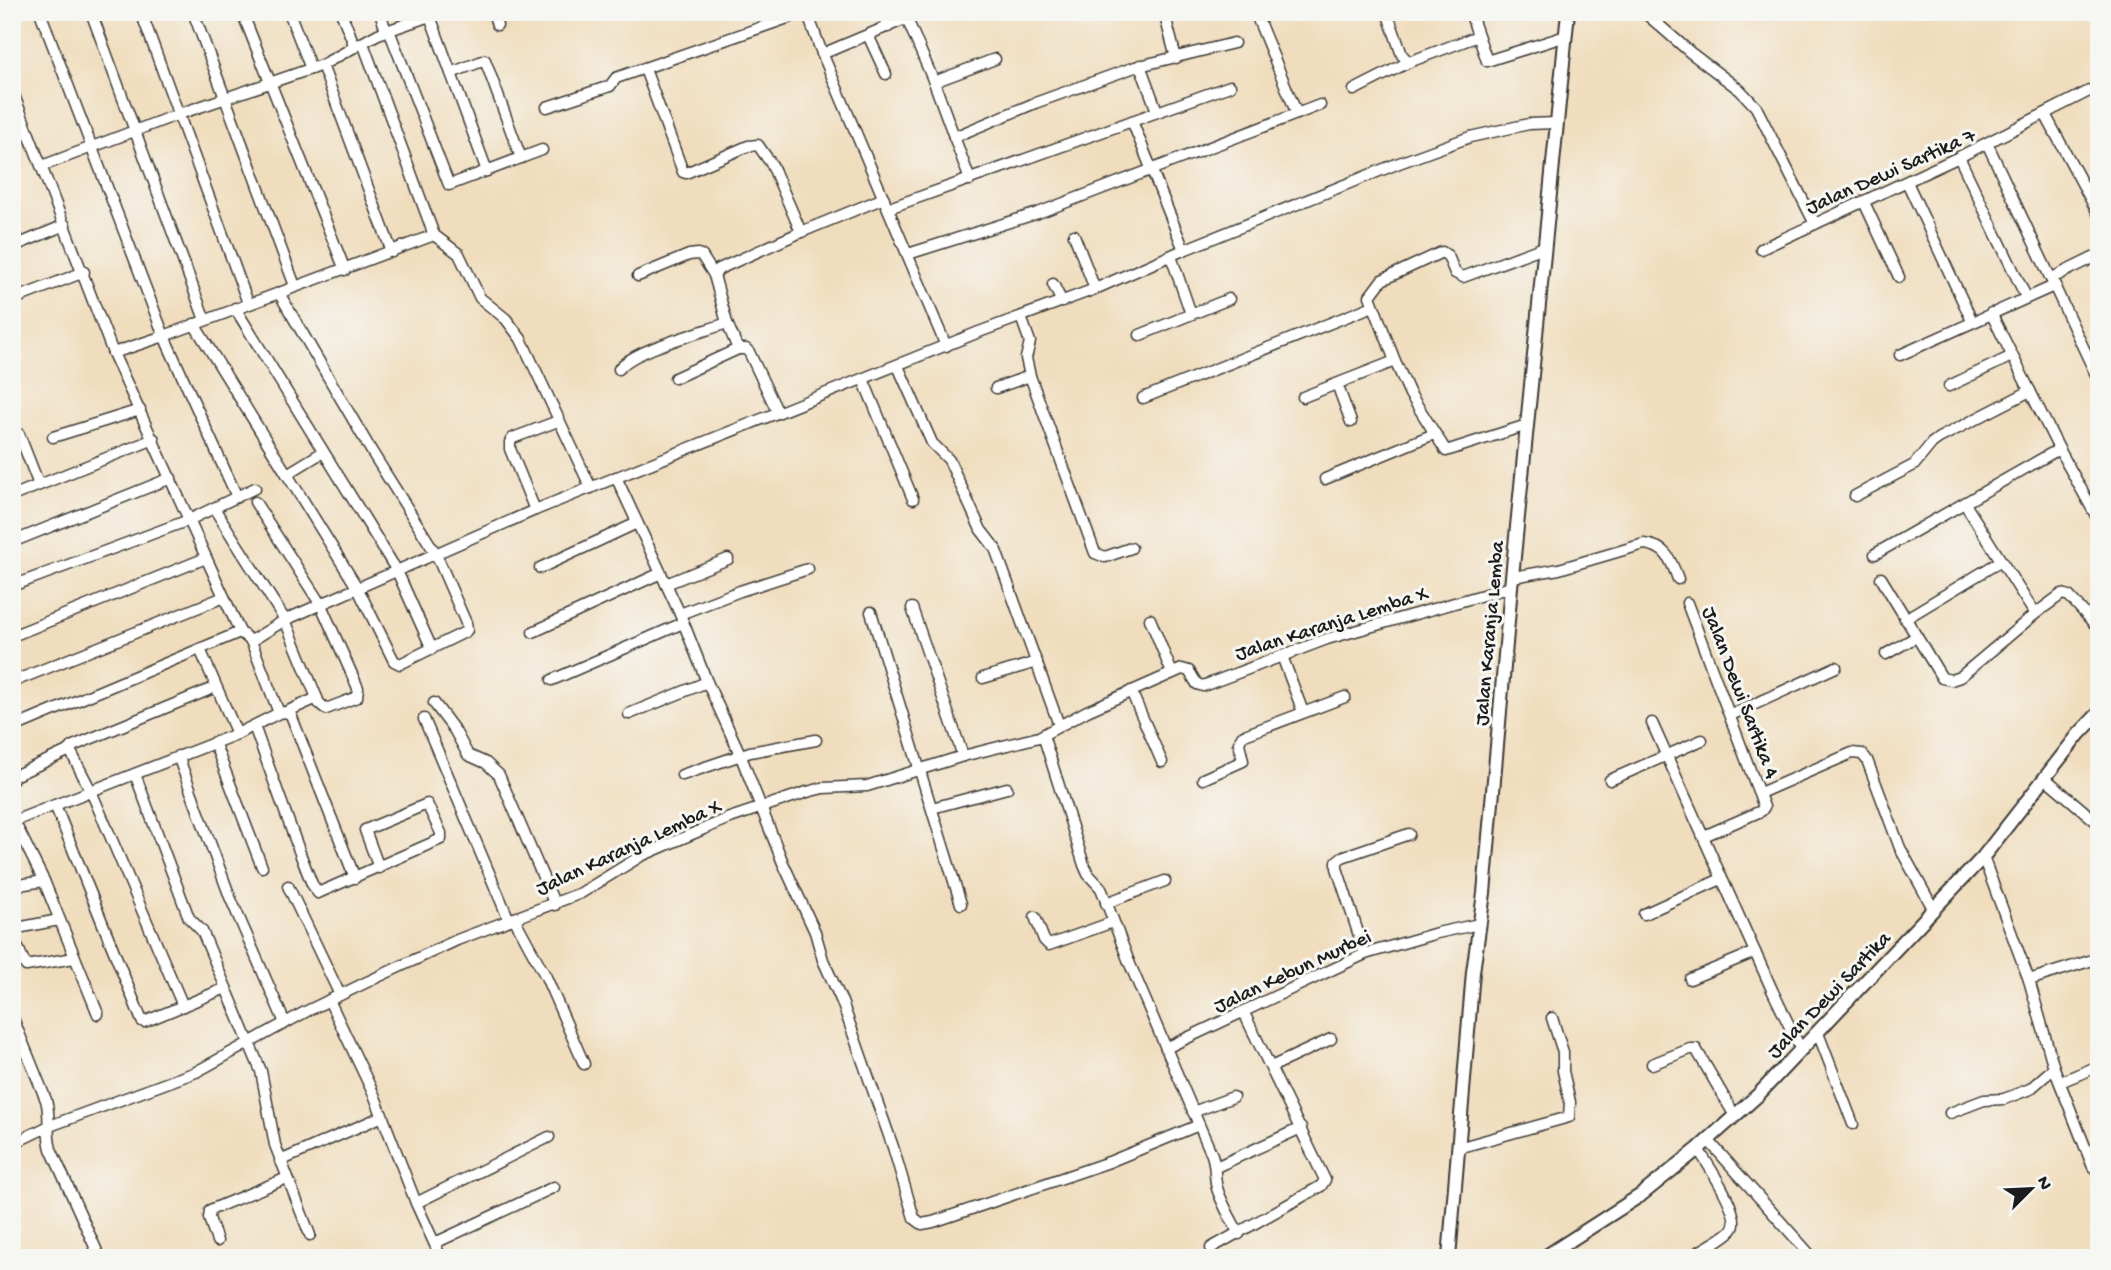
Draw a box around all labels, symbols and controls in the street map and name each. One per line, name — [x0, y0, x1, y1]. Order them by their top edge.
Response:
street label: Jalan Dewi Sartika 7 — [1803, 124, 1981, 222]
street label: Jalan Karanja Lemba — [1471, 539, 1512, 727]
street label: Jalan Karanja Lemba X — [1232, 582, 1433, 668]
street label: Jalan Dewi Sartika 4 — [1694, 604, 1783, 783]
street label: Jalan Karanja Lemba X — [533, 795, 727, 903]
street label: Jalan Kebun Murbei — [1211, 926, 1376, 1021]
street label: Jalan Dewi Sartika — [1763, 927, 1899, 1065]
north arrow — [1996, 1154, 2066, 1224]
text: N — [2030, 1173, 2056, 1194]

